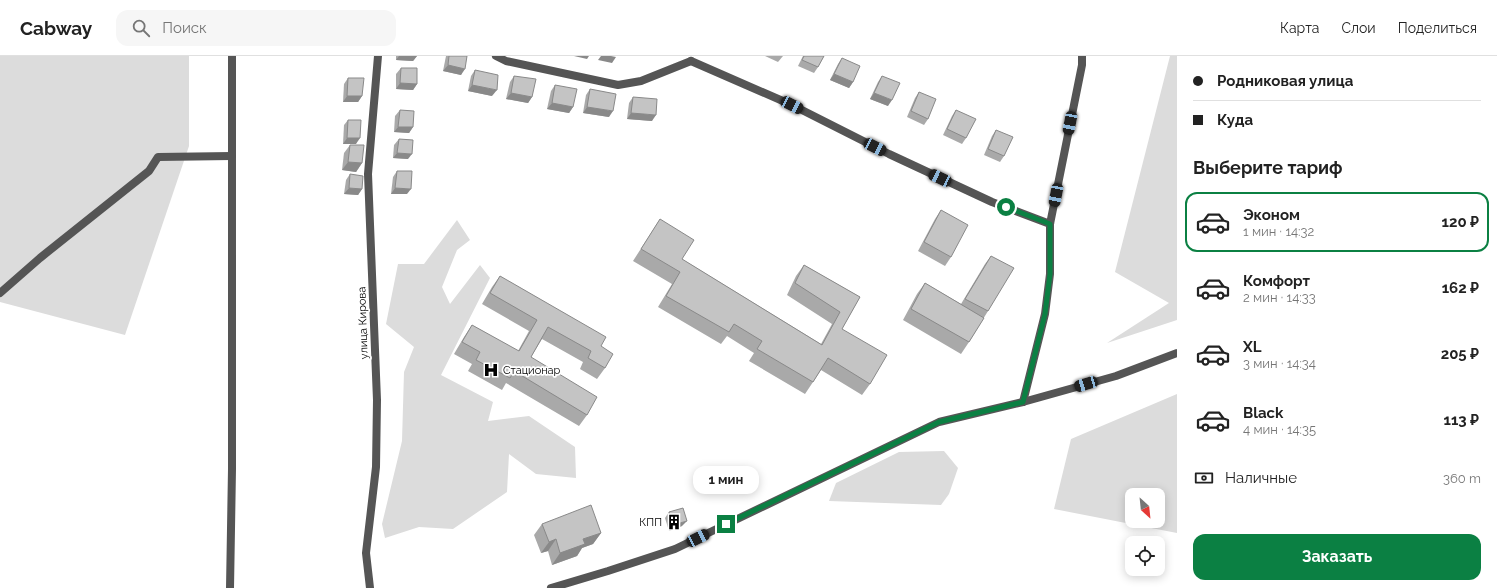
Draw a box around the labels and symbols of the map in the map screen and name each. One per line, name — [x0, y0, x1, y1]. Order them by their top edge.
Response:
car — [779, 94, 805, 116]
car — [1062, 110, 1078, 136]
car — [862, 136, 888, 158]
car — [927, 167, 953, 189]
car — [1048, 182, 1064, 208]
route start — [997, 198, 1015, 216]
street label: улица Кирова — [355, 286, 371, 360]
hospital icon: Стационар — [482, 361, 500, 379]
place label: Стационар — [503, 364, 561, 377]
car — [1073, 375, 1099, 393]
callout: 1 мин — [693, 466, 759, 494]
north arrow — [1125, 488, 1165, 528]
building icon: КПП — [665, 513, 683, 531]
route end — [717, 515, 735, 533]
place label: КПП — [639, 516, 662, 529]
car — [685, 527, 711, 549]

